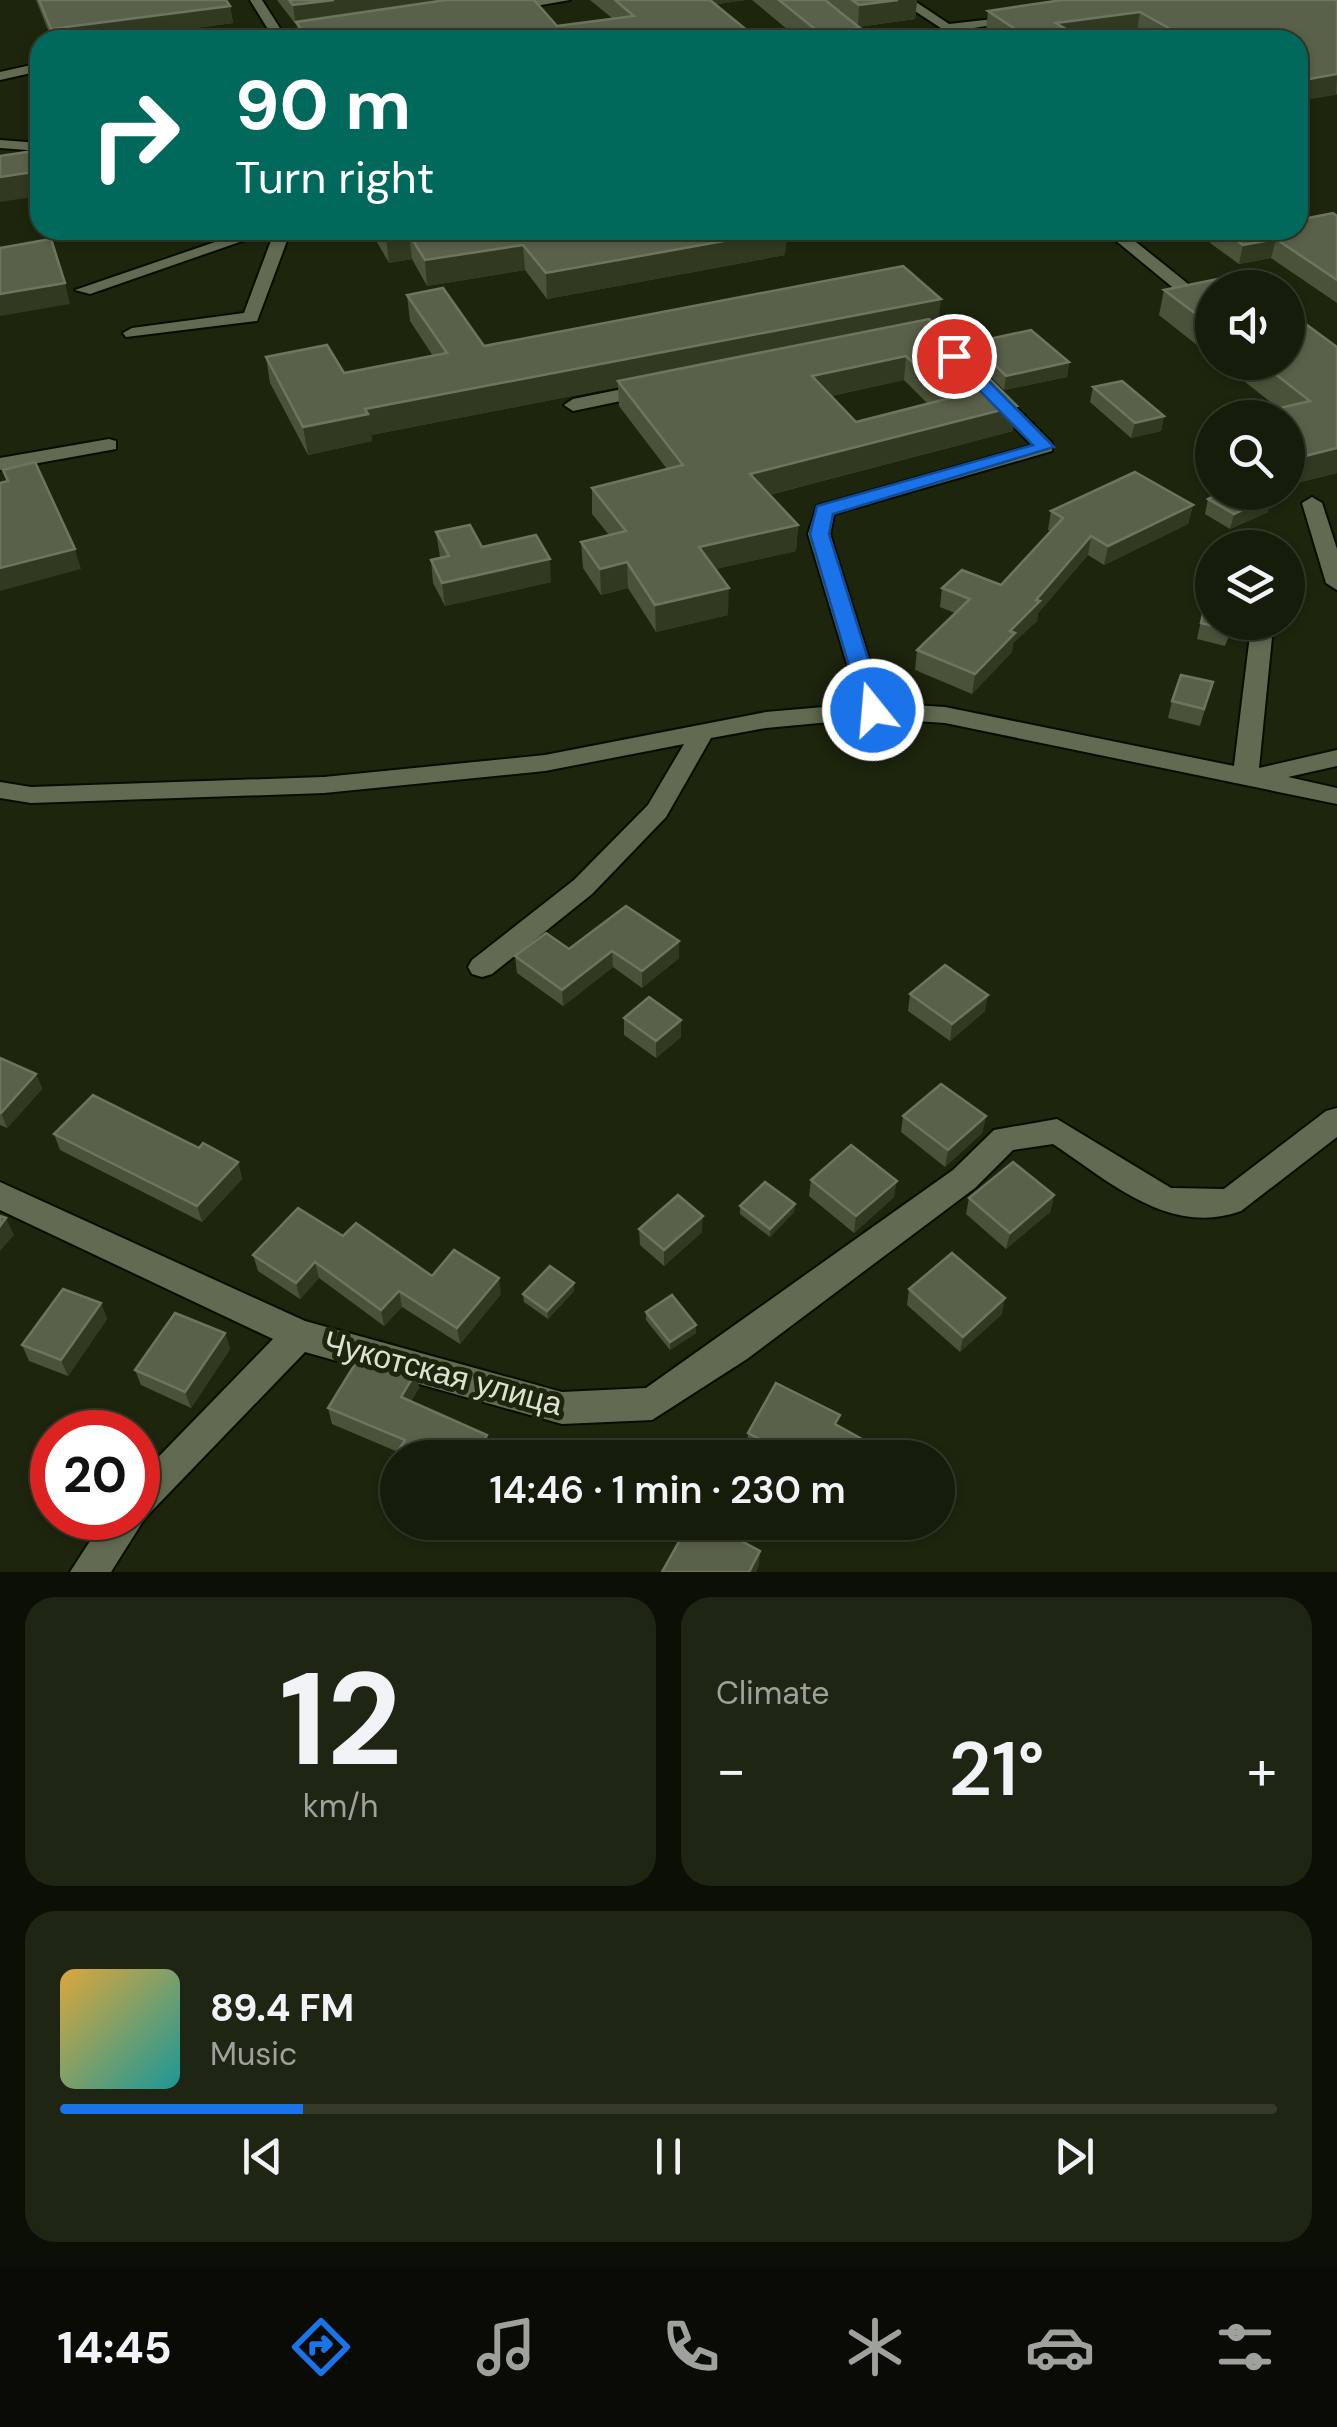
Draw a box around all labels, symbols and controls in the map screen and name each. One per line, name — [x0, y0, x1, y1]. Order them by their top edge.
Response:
text: 90 m — [235, 60, 411, 151]
icon: right — [70, 70, 200, 200]
text: Turn right — [235, 148, 434, 207]
map controls — [1195, 270, 1305, 640]
button: sound — [1195, 270, 1305, 380]
pin — [912, 314, 997, 399]
icon: arrive — [927, 329, 982, 384]
button: search — [1195, 400, 1305, 510]
button: layers — [1195, 530, 1305, 640]
position arrow — [821, 658, 925, 762]
street label: Чукотская улица — [319, 1321, 567, 1425]
speed limit sign: 20 — [30, 1410, 160, 1540]
text: 14:46 · 1 min · 230 m — [489, 1465, 846, 1515]
text: 12 — [279, 1635, 402, 1804]
text: Climate — [716, 1672, 830, 1714]
text: 21° — [948, 1721, 1045, 1818]
text: − — [716, 1734, 746, 1806]
text: + — [1247, 1734, 1277, 1806]
text: km/h — [303, 1785, 378, 1827]
text: 89.4 FM — [210, 1983, 354, 2033]
text: Music — [210, 2033, 297, 2075]
icon: previous — [235, 2129, 290, 2184]
icon: pause — [641, 2129, 696, 2184]
icon: next — [1047, 2129, 1102, 2184]
icon: directions — [286, 2312, 356, 2382]
icon: music — [471, 2312, 541, 2382]
icon: phone — [656, 2312, 726, 2382]
icon: climate — [840, 2312, 910, 2382]
icon: car — [1025, 2312, 1095, 2382]
icon: filters — [1210, 2312, 1280, 2382]
text: 14:45 — [57, 2318, 172, 2377]

